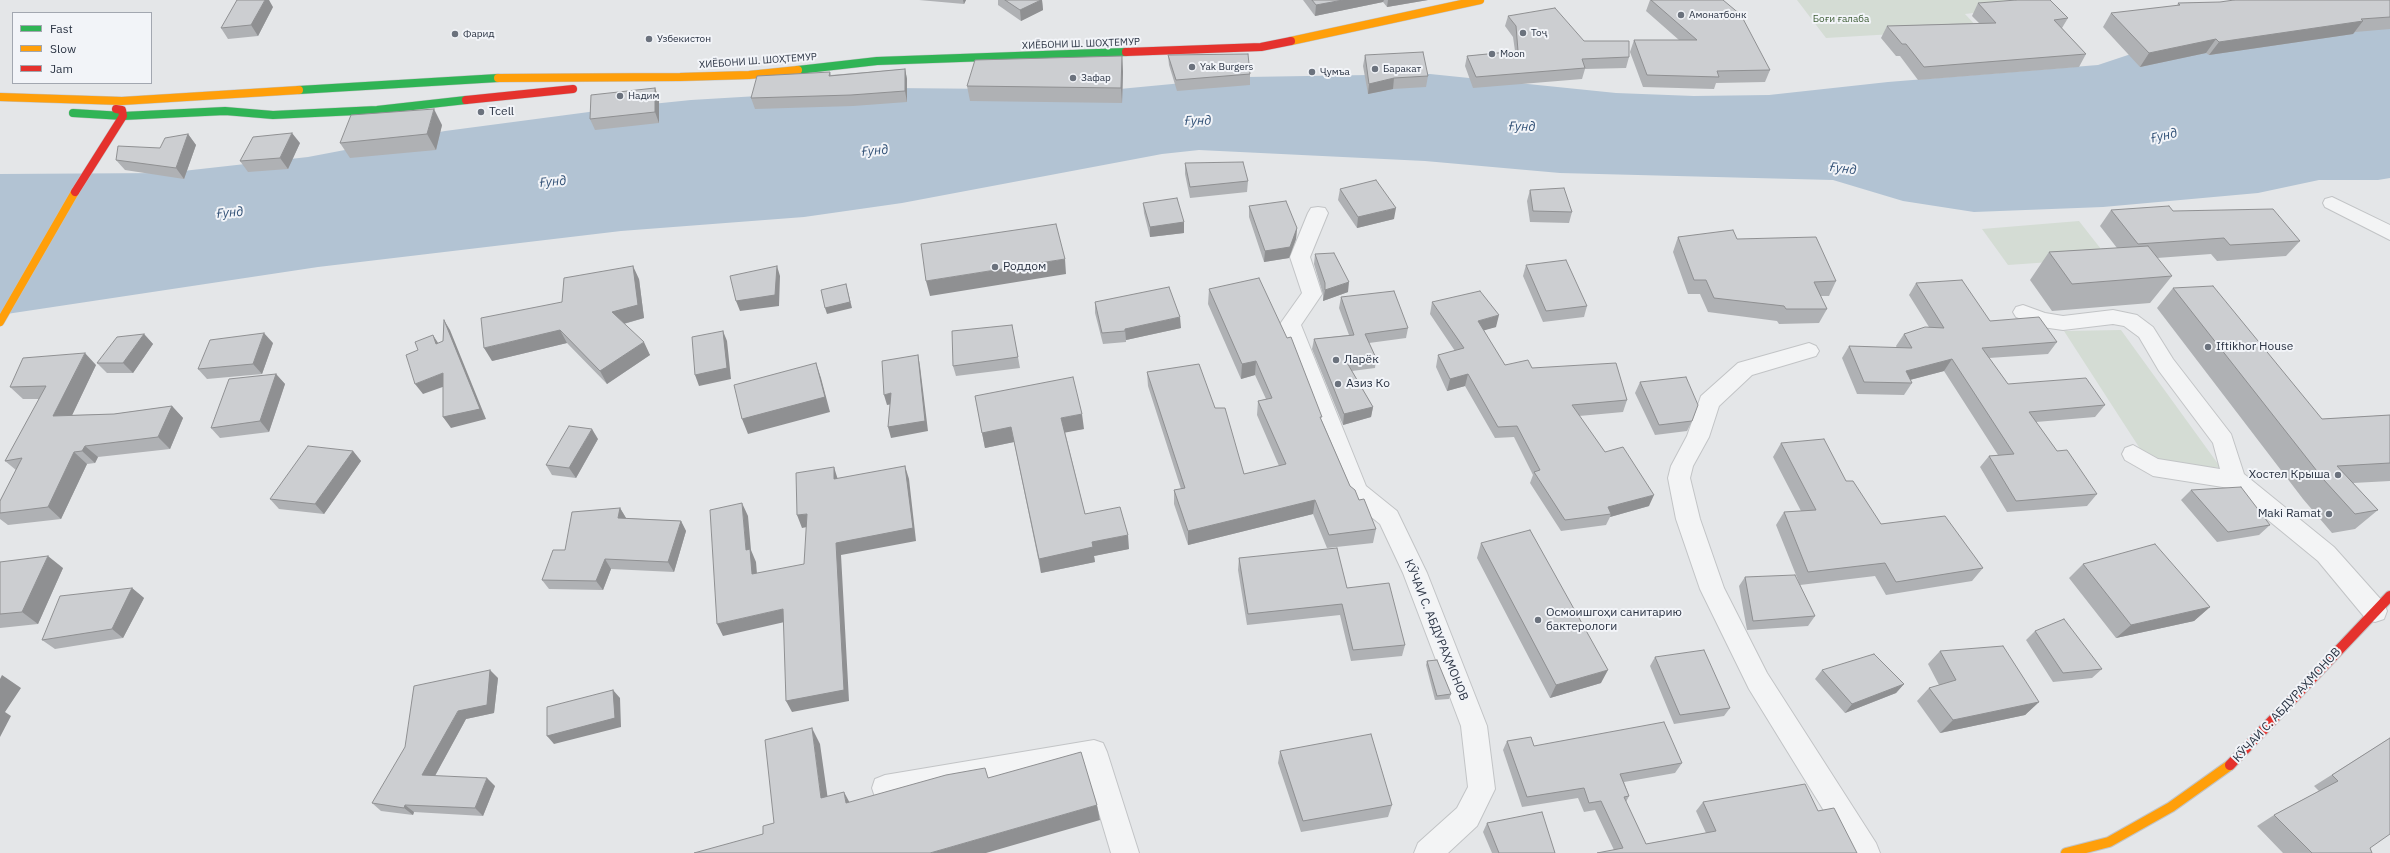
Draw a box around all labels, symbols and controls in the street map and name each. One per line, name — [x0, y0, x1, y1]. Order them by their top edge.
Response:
place label: Амонатбонк — [1689, 9, 1746, 21]
marker: Амонатбонк — [1676, 10, 1686, 20]
legend — [12, 12, 152, 84]
park label: Боғи ғалаба — [1813, 13, 1869, 25]
text: Fast — [50, 21, 73, 36]
place label: Тоҷ — [1531, 27, 1547, 39]
place label: Фарид — [463, 28, 494, 40]
marker: Тоҷ — [1518, 28, 1528, 38]
marker: Фарид — [450, 29, 460, 39]
place label: Узбекистон — [657, 33, 711, 45]
marker: Узбекистон — [644, 34, 654, 44]
street label: ХИЁБОНИ Ш. ШОҲТЕМУР — [1022, 36, 1140, 52]
text: Slow — [50, 41, 76, 56]
place label: Moon — [1500, 48, 1525, 60]
marker: Moon — [1487, 49, 1497, 59]
street label: ХИЁБОНИ Ш. ШОҲТЕМУР — [699, 51, 817, 71]
text: Jam — [50, 61, 73, 76]
place label: Yak Burgers — [1200, 61, 1253, 73]
marker: Yak Burgers — [1187, 62, 1197, 72]
place label: Баракат — [1383, 63, 1421, 75]
marker: Баракат — [1370, 64, 1380, 74]
place label: Ҷумъа — [1320, 66, 1350, 78]
marker: Ҷумъа — [1307, 67, 1317, 77]
place label: Зафар — [1081, 72, 1111, 84]
marker: Зафар — [1068, 73, 1078, 83]
place label: Надим — [628, 90, 659, 102]
marker: Надим — [615, 91, 625, 101]
place label: Tcell — [489, 105, 514, 119]
marker: Tcell — [476, 107, 486, 117]
water label: Ғунд — [1184, 113, 1212, 129]
water label: Ғунд — [1508, 119, 1536, 135]
water label: Ғунд — [2149, 125, 2179, 147]
water label: Ғунд — [861, 142, 889, 160]
water label: Ғунд — [1829, 159, 1857, 179]
water label: Ғунд — [539, 173, 567, 191]
water label: Ғунд — [216, 204, 244, 222]
place label: Роддом — [1003, 260, 1046, 274]
marker: Роддом — [990, 262, 1000, 272]
place label: Iftikhor House — [2216, 340, 2293, 354]
marker: Iftikhor House — [2203, 342, 2213, 352]
place label: Ларёк — [1344, 353, 1379, 367]
marker: Ларёк — [1331, 355, 1341, 365]
place label: Азиз Ко — [1346, 377, 1390, 391]
marker: Азиз Ко — [1333, 379, 1343, 389]
place label: Хостел Крыша — [2249, 468, 2330, 482]
marker: Хостел Крыша — [2333, 470, 2343, 480]
place label: Maki Ramat — [2258, 507, 2321, 521]
marker: Maki Ramat — [2324, 509, 2334, 519]
street label: КӮЧАИ С. АБДУРАҲМОНОВ — [1401, 557, 1471, 703]
place label: Осмоишгоҳи санитарию бактерологи — [1546, 606, 1682, 634]
marker: Осмоишгоҳи санитарию бактерологи — [1533, 615, 1543, 625]
street label: КӮЧАИ С. АБДУРАҲМОНОВ — [2230, 645, 2344, 765]

